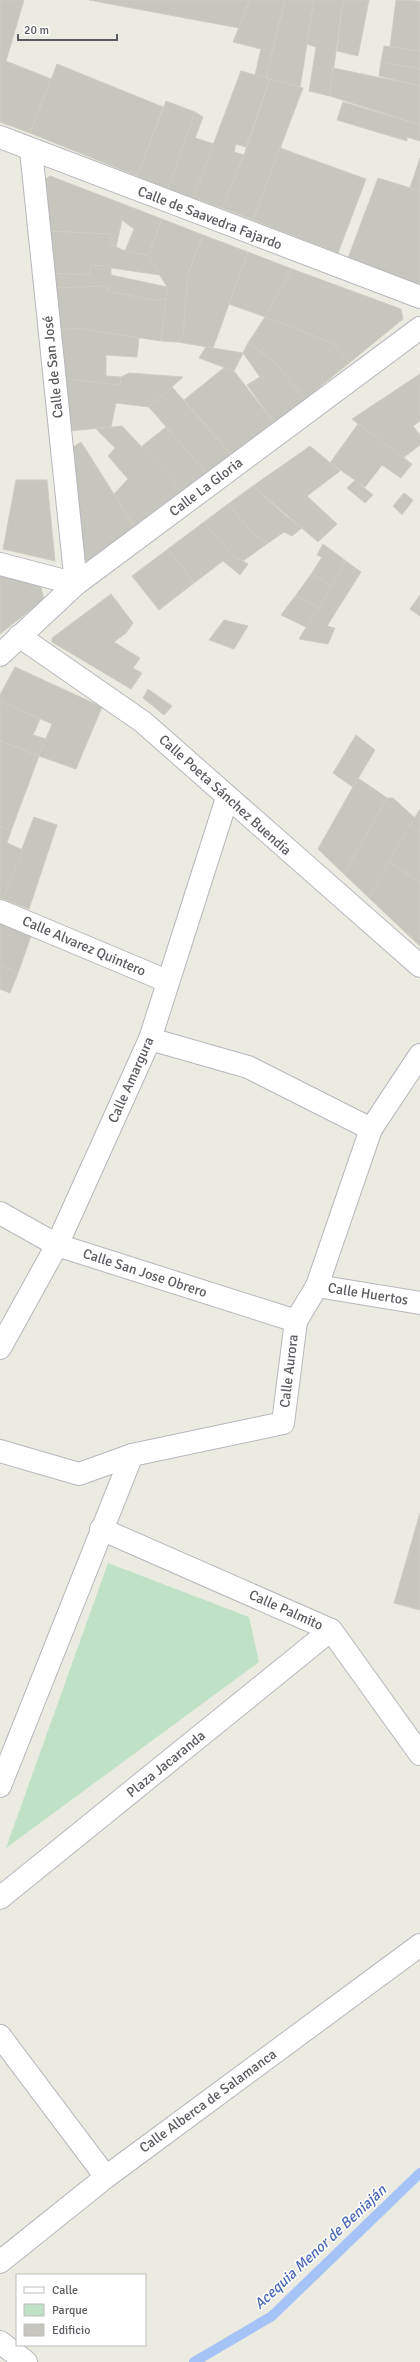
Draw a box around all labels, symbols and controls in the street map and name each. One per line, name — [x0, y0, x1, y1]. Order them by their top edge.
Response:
scale bar — [18, 16, 117, 42]
text: 20 m — [24, 23, 49, 38]
street label: Calle de Saavedra Fajardo — [135, 183, 285, 253]
street label: Calle de San José — [39, 315, 67, 419]
street label: Calle La Gloria — [166, 454, 246, 520]
street label: Calle Poeta Sánchez Buendía — [155, 731, 295, 859]
street label: Calle Alvarez Quintero — [20, 912, 148, 980]
street label: Calle Amargura — [104, 1034, 158, 1126]
street label: Calle San Jose Obrero — [81, 1245, 209, 1301]
street label: Calle Huertos — [327, 1279, 409, 1309]
street label: Calle Aurora — [276, 1333, 302, 1409]
street label: Calle Palmito — [246, 1586, 326, 1634]
street label: Plaza Jacaranda — [123, 1727, 209, 1801]
street label: Calle Alberca de Salamanca — [136, 2046, 280, 2156]
water label: Acequia Menor de Beniaján — [250, 2180, 390, 2313]
legend — [16, 2274, 146, 2346]
text: Calle — [52, 2283, 78, 2298]
text: Parque — [52, 2303, 88, 2318]
text: Edificio — [52, 2323, 90, 2338]

